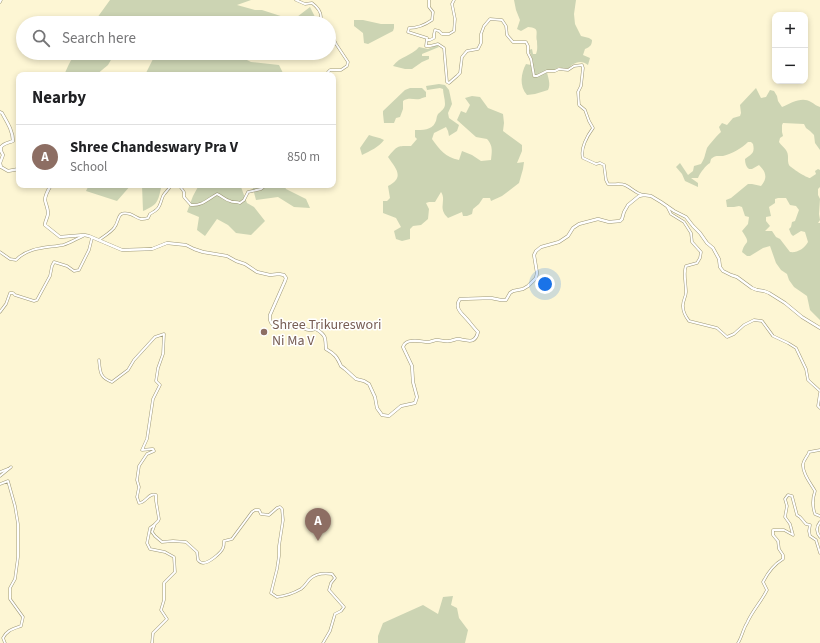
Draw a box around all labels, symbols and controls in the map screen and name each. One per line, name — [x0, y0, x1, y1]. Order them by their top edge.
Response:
map controls — [772, 12, 808, 84]
button: + — [772, 12, 808, 48]
search box — [16, 16, 336, 60]
icon: search — [30, 27, 52, 49]
text: Search here — [62, 28, 136, 49]
button: − — [772, 48, 808, 84]
text: Nearby — [32, 86, 86, 110]
text: Shree Chandeswary Pra V — [70, 137, 238, 158]
text: A — [41, 148, 49, 166]
text: 850 m — [287, 148, 320, 166]
text: School — [70, 158, 107, 176]
your location — [535, 274, 555, 294]
place label: Shree Trikureswori Ni Ma V — [272, 315, 381, 351]
marker: Shree Trikureswori Ni Ma V — [259, 327, 269, 337]
pin: A — [305, 508, 331, 541]

